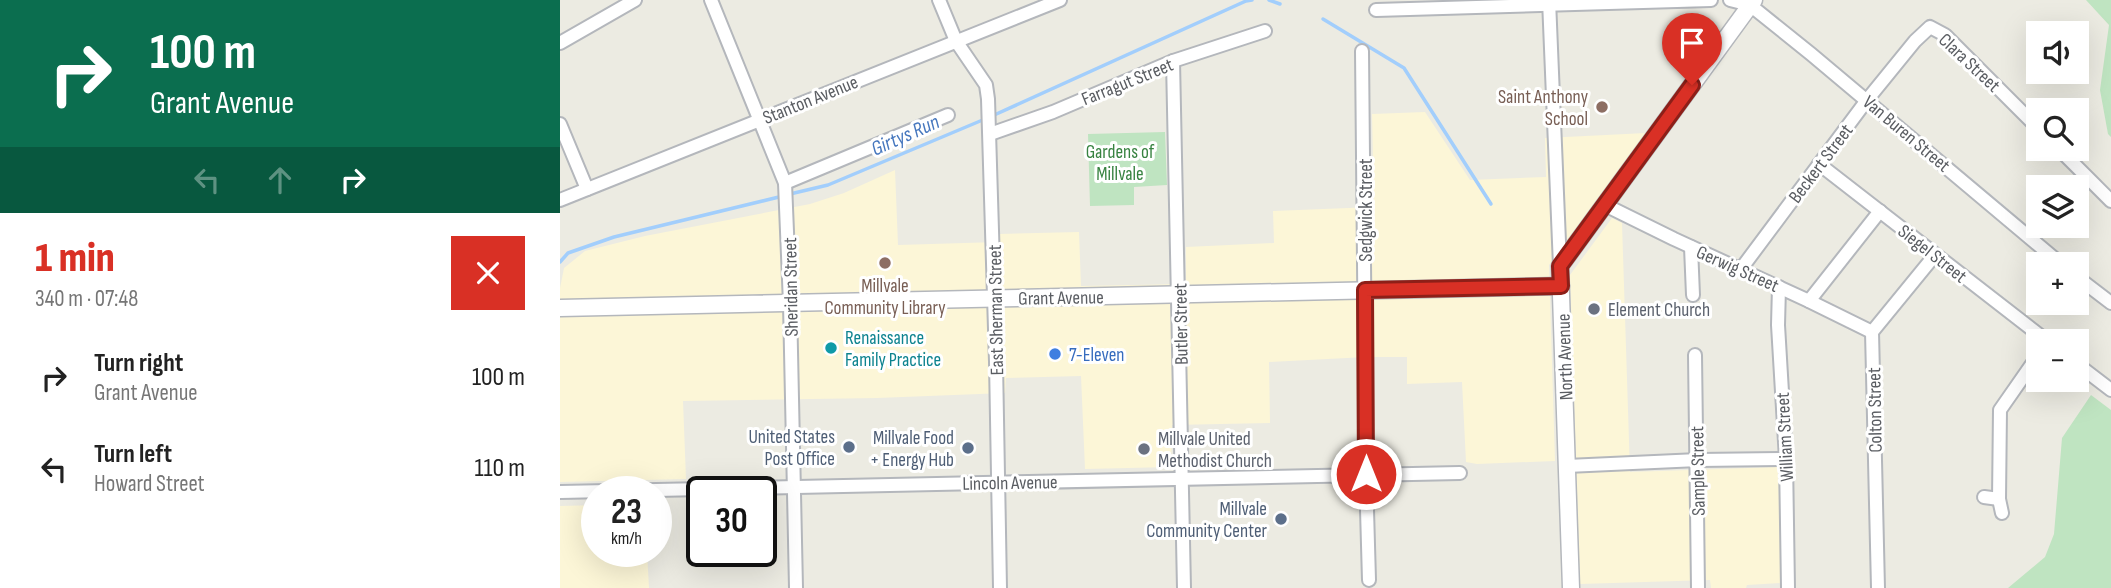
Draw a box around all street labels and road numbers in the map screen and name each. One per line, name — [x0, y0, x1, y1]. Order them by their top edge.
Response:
street label: Clara Street — [1933, 29, 2005, 97]
street label: Farragut Street — [1079, 54, 1177, 111]
street label: Stanton Avenue — [760, 71, 861, 130]
street label: Van Buren Street — [1858, 91, 1955, 177]
street label: Beckert Street — [1784, 120, 1858, 208]
street label: Sedgwick Street — [1355, 158, 1378, 262]
street label: Siegel Street — [1893, 220, 1971, 288]
street label: Sheridan Street — [779, 237, 804, 337]
street label: Gerwig Street — [1693, 241, 1782, 298]
street label: East Sherman Street — [984, 244, 1009, 375]
street label: Butler Street — [1169, 283, 1194, 365]
street label: Grant Avenue — [1018, 286, 1104, 311]
street label: North Avenue — [1552, 313, 1579, 401]
street label: Colton Street — [1863, 367, 1888, 453]
street label: William Street — [1772, 391, 1799, 482]
street label: Sample Street — [1686, 426, 1711, 516]
street label: Lincoln Avenue — [962, 471, 1058, 496]

